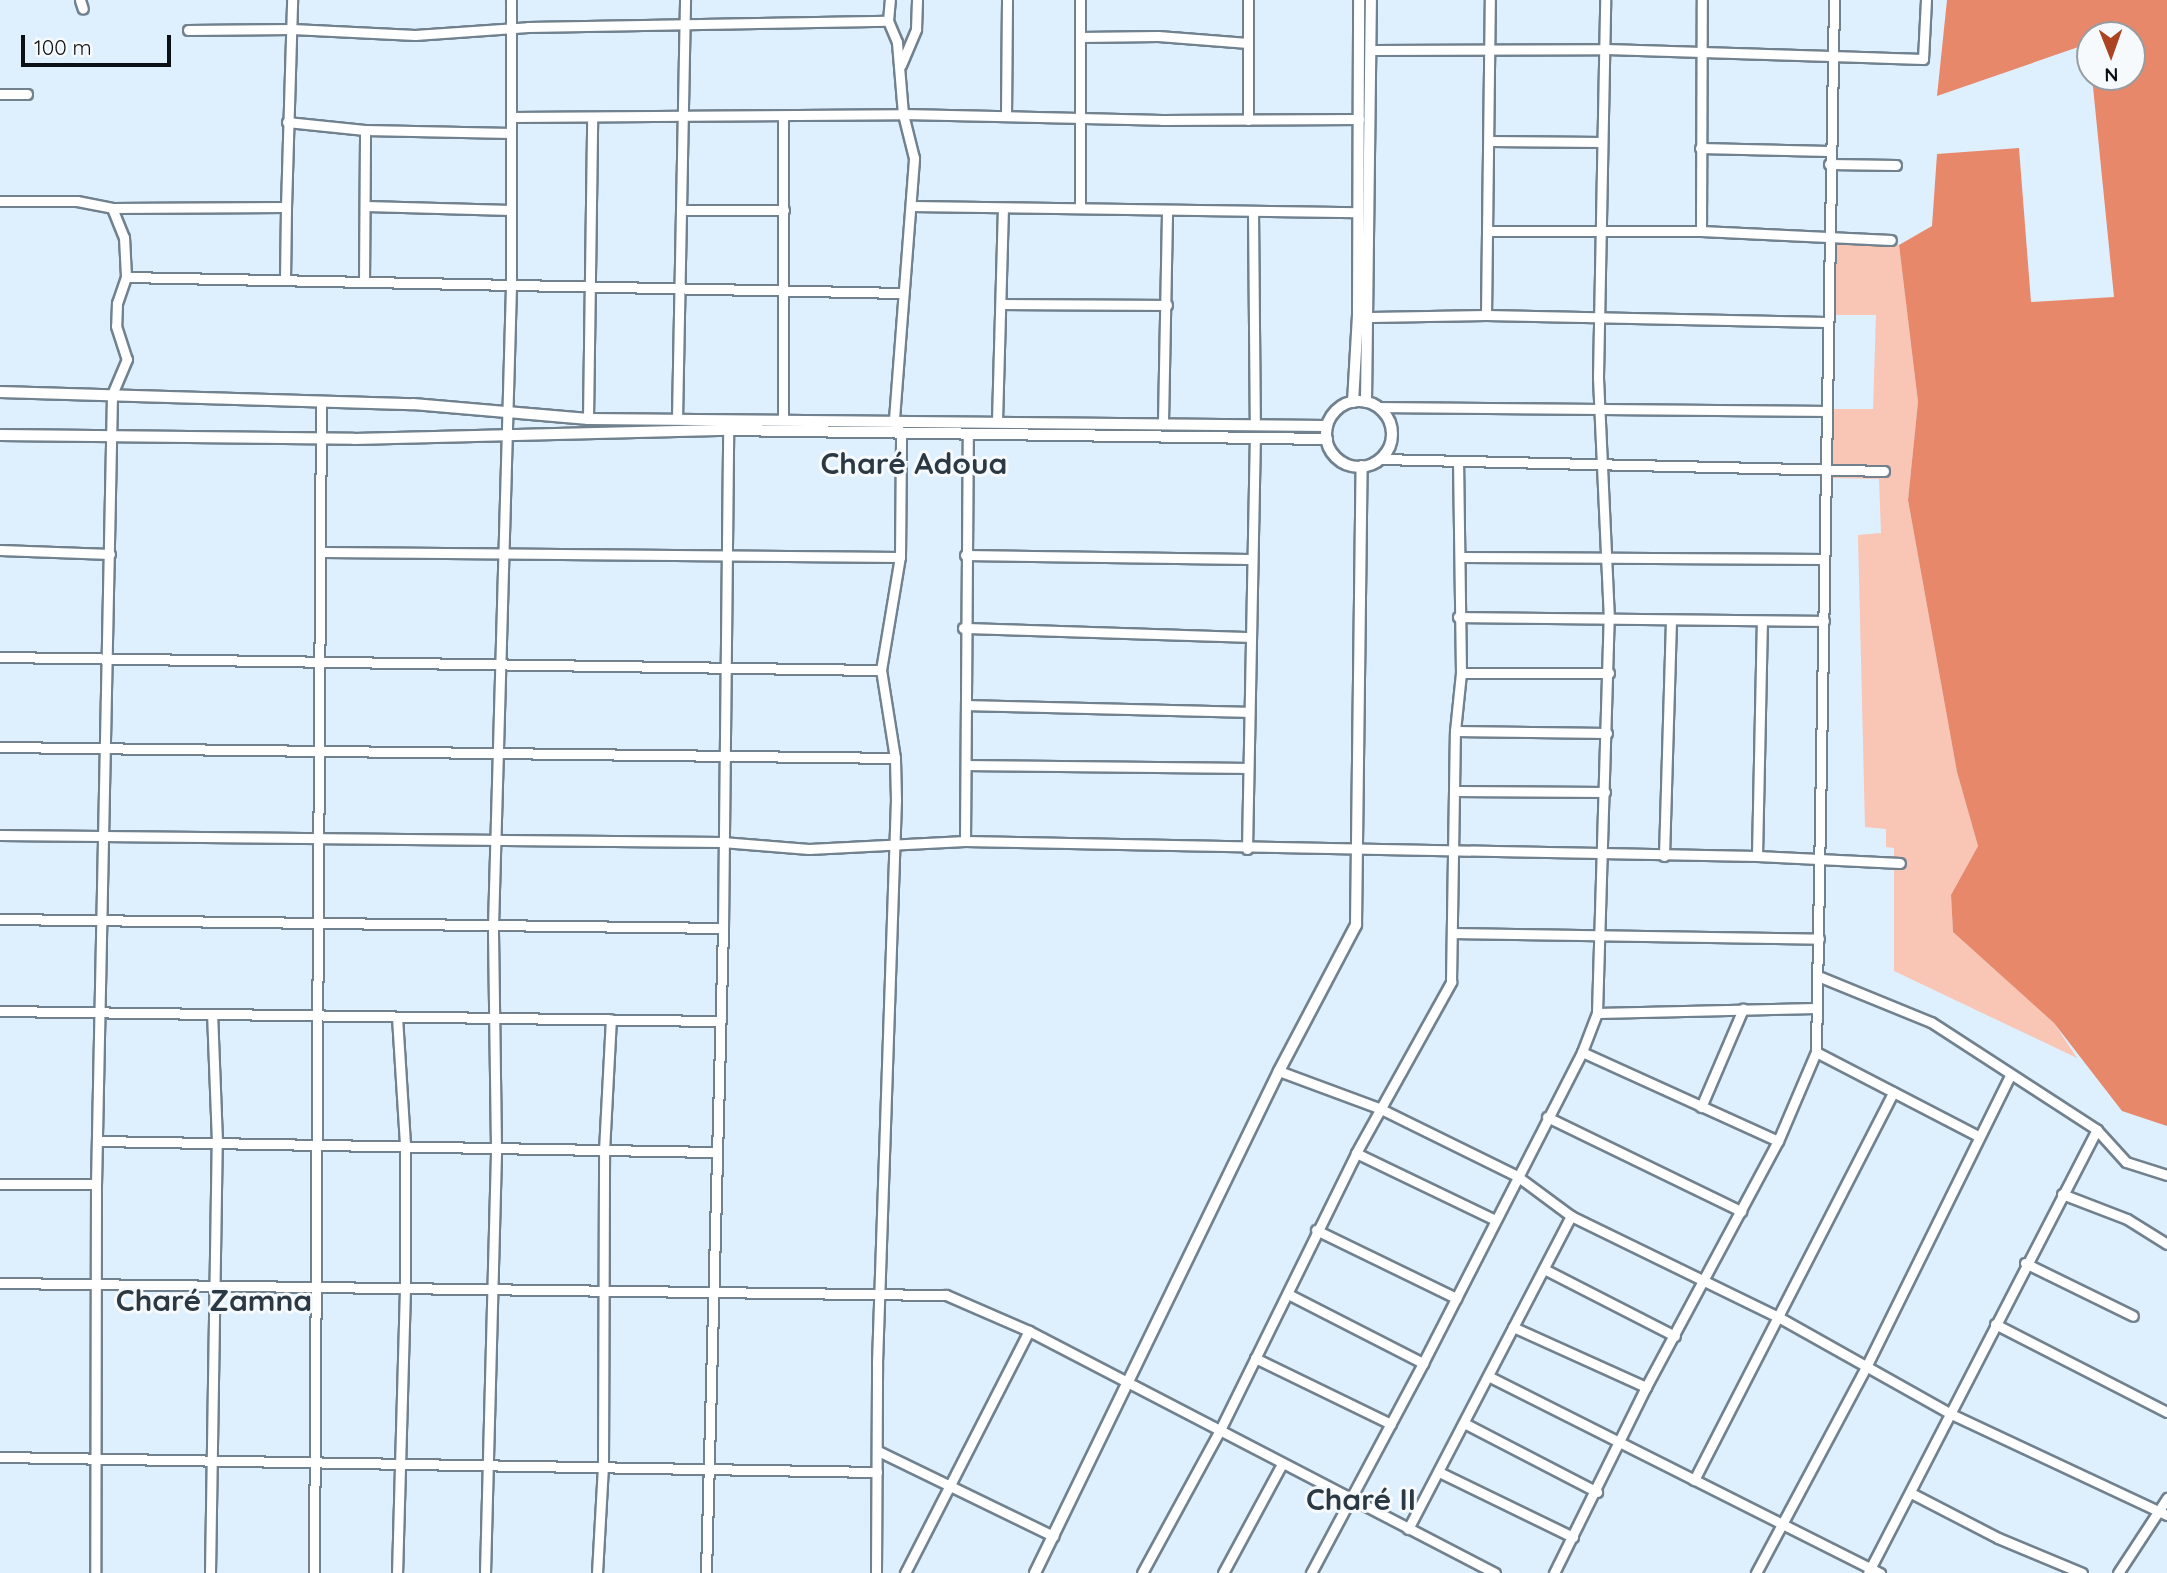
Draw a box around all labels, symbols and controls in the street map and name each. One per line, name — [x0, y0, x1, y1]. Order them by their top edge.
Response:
scale bar — [24, 21, 175, 65]
north arrow — [2076, 21, 2146, 91]
text: 100 m — [34, 34, 92, 60]
text: N — [2104, 63, 2119, 87]
district label: Charé Adoua — [821, 445, 1007, 481]
district label: Charé Zamna — [116, 1282, 312, 1318]
district label: Charé II — [1306, 1481, 1416, 1517]

